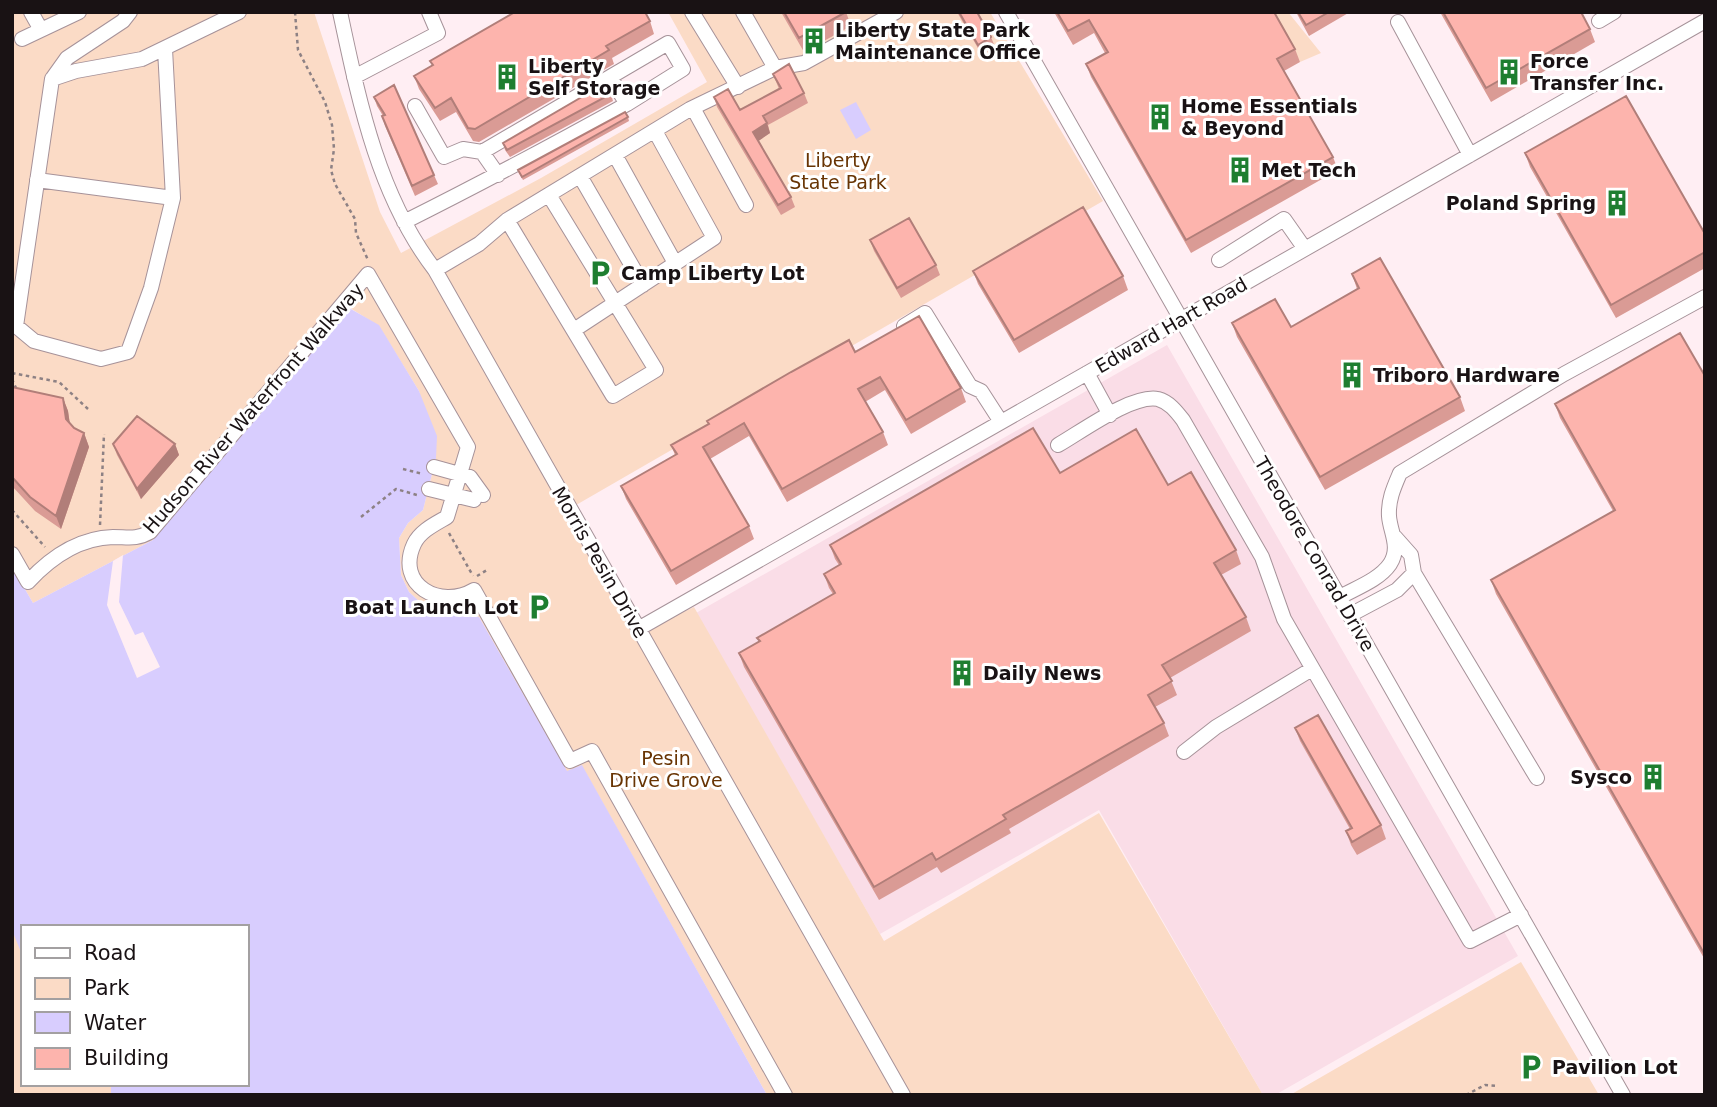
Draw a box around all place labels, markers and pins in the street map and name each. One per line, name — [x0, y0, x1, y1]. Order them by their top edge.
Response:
place label: Liberty State Park Maintenance Office — [835, 19, 1041, 63]
building icon: Liberty State Park Maintenance Office — [799, 26, 829, 56]
place label: Force Transfer Inc. — [1530, 50, 1664, 94]
place label: Liberty Self Storage — [528, 55, 660, 99]
building icon: Force Transfer Inc. — [1494, 57, 1524, 87]
building icon: Liberty Self Storage — [492, 62, 522, 92]
place label: Home Essentials & Beyond — [1181, 95, 1358, 139]
building icon: Home Essentials & Beyond — [1145, 102, 1175, 132]
building icon: Met Tech — [1225, 155, 1255, 185]
place label: Met Tech — [1261, 159, 1357, 181]
building icon: Poland Spring — [1602, 188, 1632, 218]
place label: Poland Spring — [1446, 192, 1596, 214]
parking icon: Camp Liberty Lot — [585, 258, 615, 288]
place label: Camp Liberty Lot — [621, 262, 805, 284]
building icon: Triboro Hardware — [1337, 360, 1367, 390]
place label: Triboro Hardware — [1373, 364, 1560, 386]
parking icon: Boat Launch Lot — [524, 592, 554, 622]
place label: Boat Launch Lot — [344, 596, 518, 618]
building icon: Daily News — [947, 658, 977, 688]
place label: Daily News — [983, 662, 1101, 684]
building icon: Sysco — [1638, 762, 1668, 792]
place label: Sysco — [1570, 766, 1632, 788]
parking icon: Pavilion Lot — [1516, 1052, 1546, 1082]
place label: Pavilion Lot — [1552, 1056, 1678, 1078]

